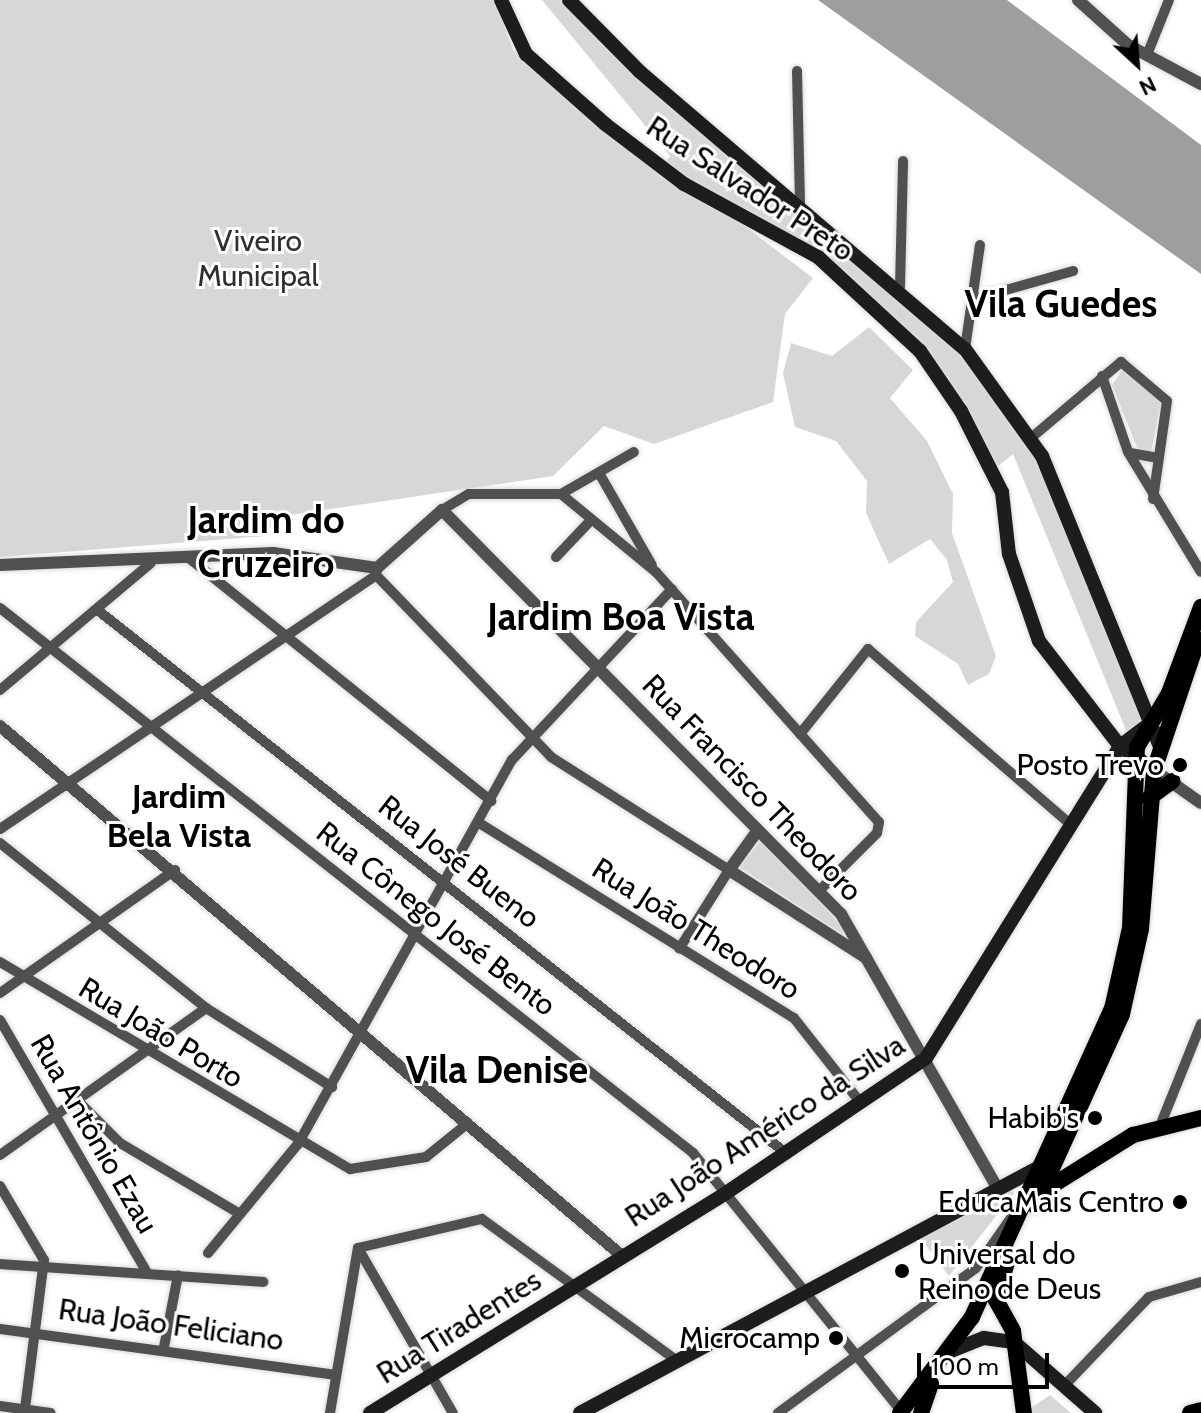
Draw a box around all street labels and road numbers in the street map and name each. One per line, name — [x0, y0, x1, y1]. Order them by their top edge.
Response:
street label: Rua Salvador Preto — [640, 109, 860, 269]
street label: Rua Francisco Theodoro — [634, 667, 870, 909]
street label: Rua José Bueno — [371, 788, 547, 936]
street label: Rua Cônego José Bento — [309, 814, 563, 1024]
street label: Rua João Theodoro — [585, 851, 807, 1007]
street label: Rua João Porto — [72, 970, 250, 1096]
street label: Rua João Américo da Silva — [619, 1027, 911, 1235]
street label: Rua Antônio Ezau — [23, 1028, 165, 1240]
street label: Rua Tiradentes — [370, 1262, 548, 1392]
street label: Rua João Feliciano — [56, 1291, 286, 1359]

